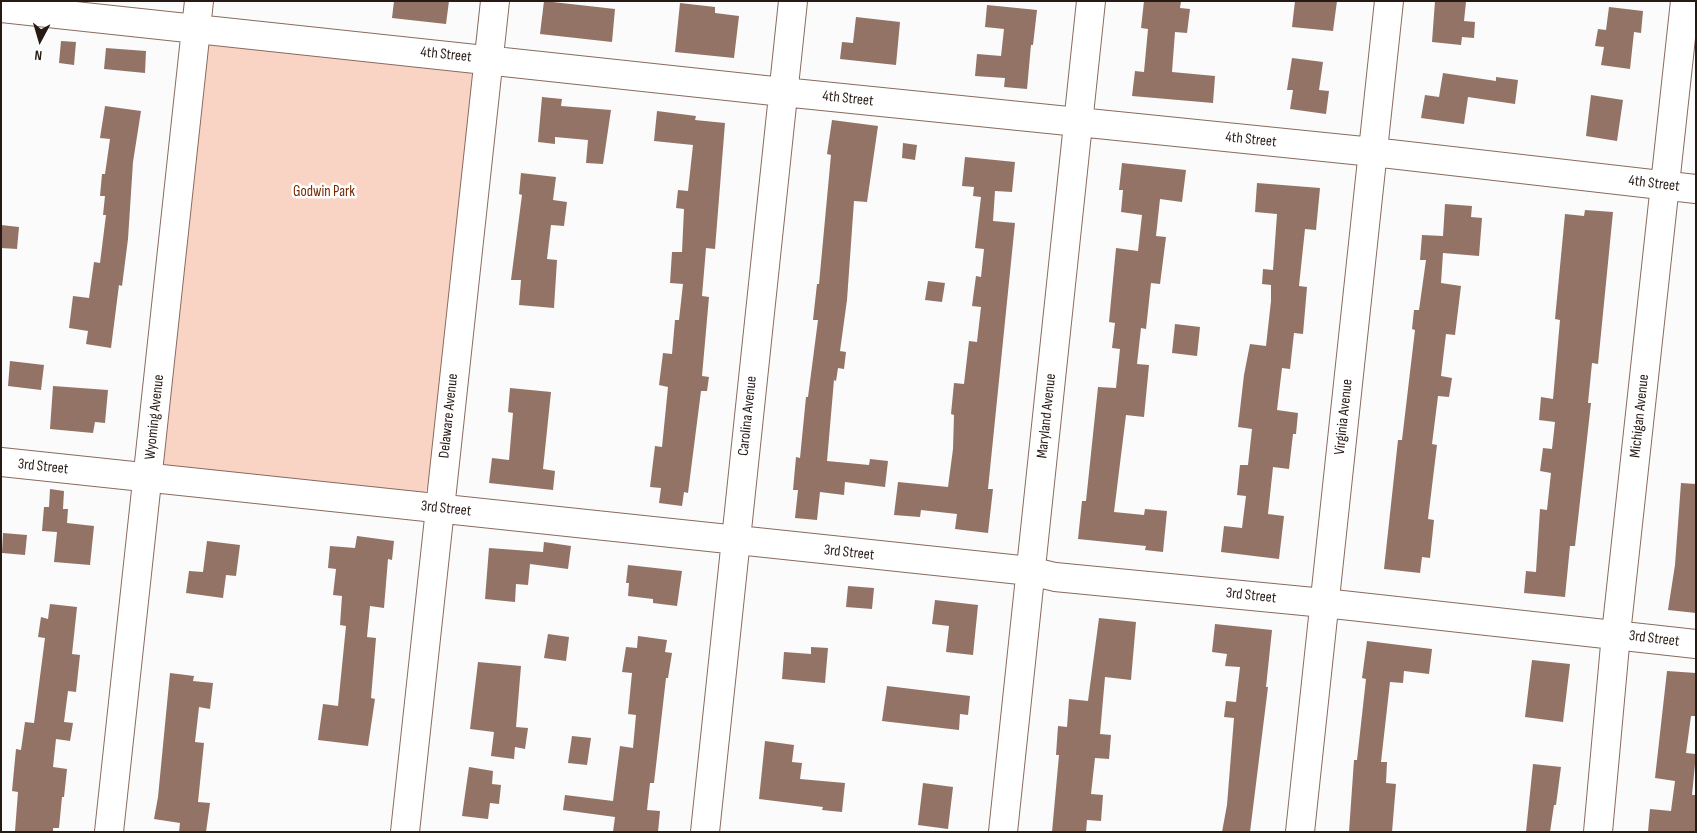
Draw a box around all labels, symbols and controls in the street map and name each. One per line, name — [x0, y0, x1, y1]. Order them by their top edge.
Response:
north arrow — [15, 15, 65, 65]
street label: 4th Street — [420, 43, 472, 67]
text: N — [34, 47, 43, 64]
street label: 4th Street — [822, 87, 874, 111]
street label: 4th Street — [1225, 128, 1277, 152]
street label: 4th Street — [1627, 172, 1681, 196]
park label: Godwin Park — [293, 183, 355, 201]
street label: Delaware Avenue — [436, 373, 462, 459]
street label: Maryland Avenue — [1034, 373, 1060, 459]
street label: Michigan Avenue — [1627, 373, 1653, 459]
street label: Wyoming Avenue — [142, 374, 168, 460]
street label: Carolina Avenue — [735, 375, 761, 457]
street label: Virginia Avenue — [1331, 378, 1357, 456]
street label: 3rd Street — [17, 455, 69, 479]
street label: 3rd Street — [420, 497, 472, 521]
street label: 3rd Street — [823, 541, 875, 565]
street label: 3rd Street — [1225, 584, 1277, 608]
street label: 3rd Street — [1628, 627, 1680, 651]

